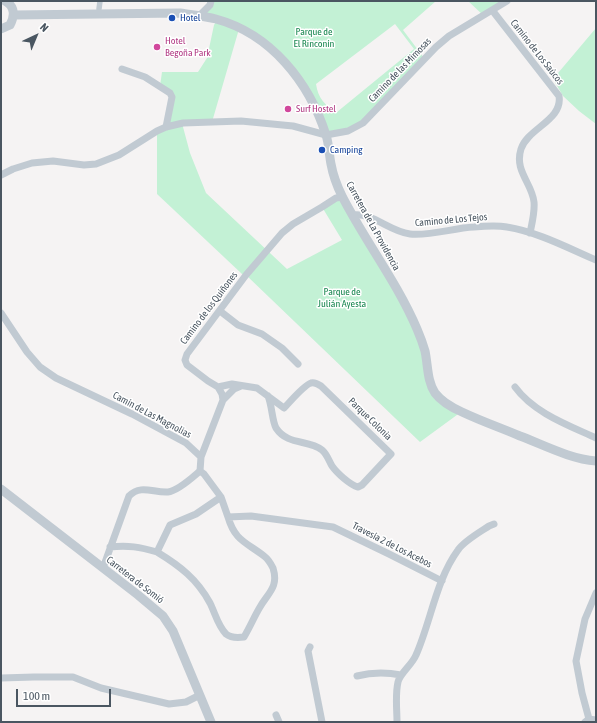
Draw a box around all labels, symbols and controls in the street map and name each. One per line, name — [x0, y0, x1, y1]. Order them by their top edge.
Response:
place label: Hotel — [180, 12, 200, 24]
marker: Hotel — [167, 13, 177, 23]
north arrow — [16, 16, 56, 56]
street label: Camino de Los Saúcos — [508, 17, 566, 87]
text: N — [38, 21, 51, 34]
park label: Parque de El Rinconín — [294, 26, 334, 50]
place label: Hotel Begoña Park — [165, 35, 211, 58]
street label: Camino de las Mimosas — [366, 35, 434, 105]
marker: Hotel Begoña Park — [152, 42, 162, 52]
place label: Surf Hostel — [296, 103, 336, 115]
marker: Surf Hostel — [283, 104, 293, 114]
place label: Camping — [330, 144, 363, 156]
marker: Camping — [317, 145, 327, 155]
street label: Carretera de La Providencia — [344, 179, 402, 273]
street label: Camino de Los Tejos — [414, 211, 488, 229]
street label: Camino de los Quiñones — [178, 269, 240, 347]
park label: Parque de Julián Ayesta — [318, 286, 366, 310]
street label: Camín de Las Magnolias — [111, 389, 193, 441]
street label: Parque Colonia — [346, 395, 394, 443]
street label: Travesía 2 de Los Acebos — [350, 520, 434, 570]
street label: Carretera de Somió — [104, 554, 166, 606]
scale bar — [18, 681, 113, 707]
text: 100 m — [23, 689, 50, 703]

